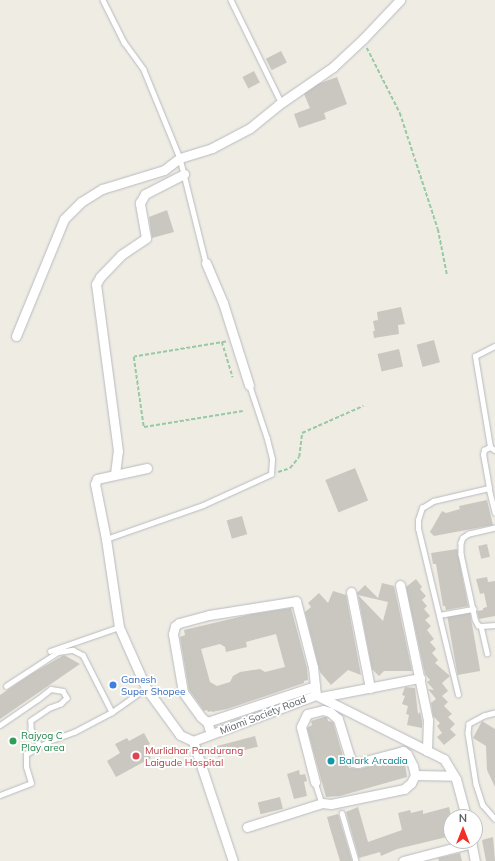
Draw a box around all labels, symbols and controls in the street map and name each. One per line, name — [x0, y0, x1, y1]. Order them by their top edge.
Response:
place label: Ganesh Super Shopee — [121, 673, 185, 696]
marker: Ganesh Super Shopee — [108, 680, 118, 690]
street label: Miami Society Road — [218, 693, 308, 737]
place label: Rajyog C Play area — [21, 729, 65, 752]
marker: Rajyog C Play area — [8, 736, 18, 746]
place label: Murlidhar Pandurang Laigude Hospital — [145, 744, 243, 768]
marker: Murlidhar Pandurang Laigude Hospital — [130, 750, 142, 762]
place label: Balark Arcadia — [339, 755, 408, 767]
marker: Balark Arcadia — [326, 756, 336, 766]
north arrow — [443, 809, 483, 849]
text: N — [459, 811, 467, 825]

